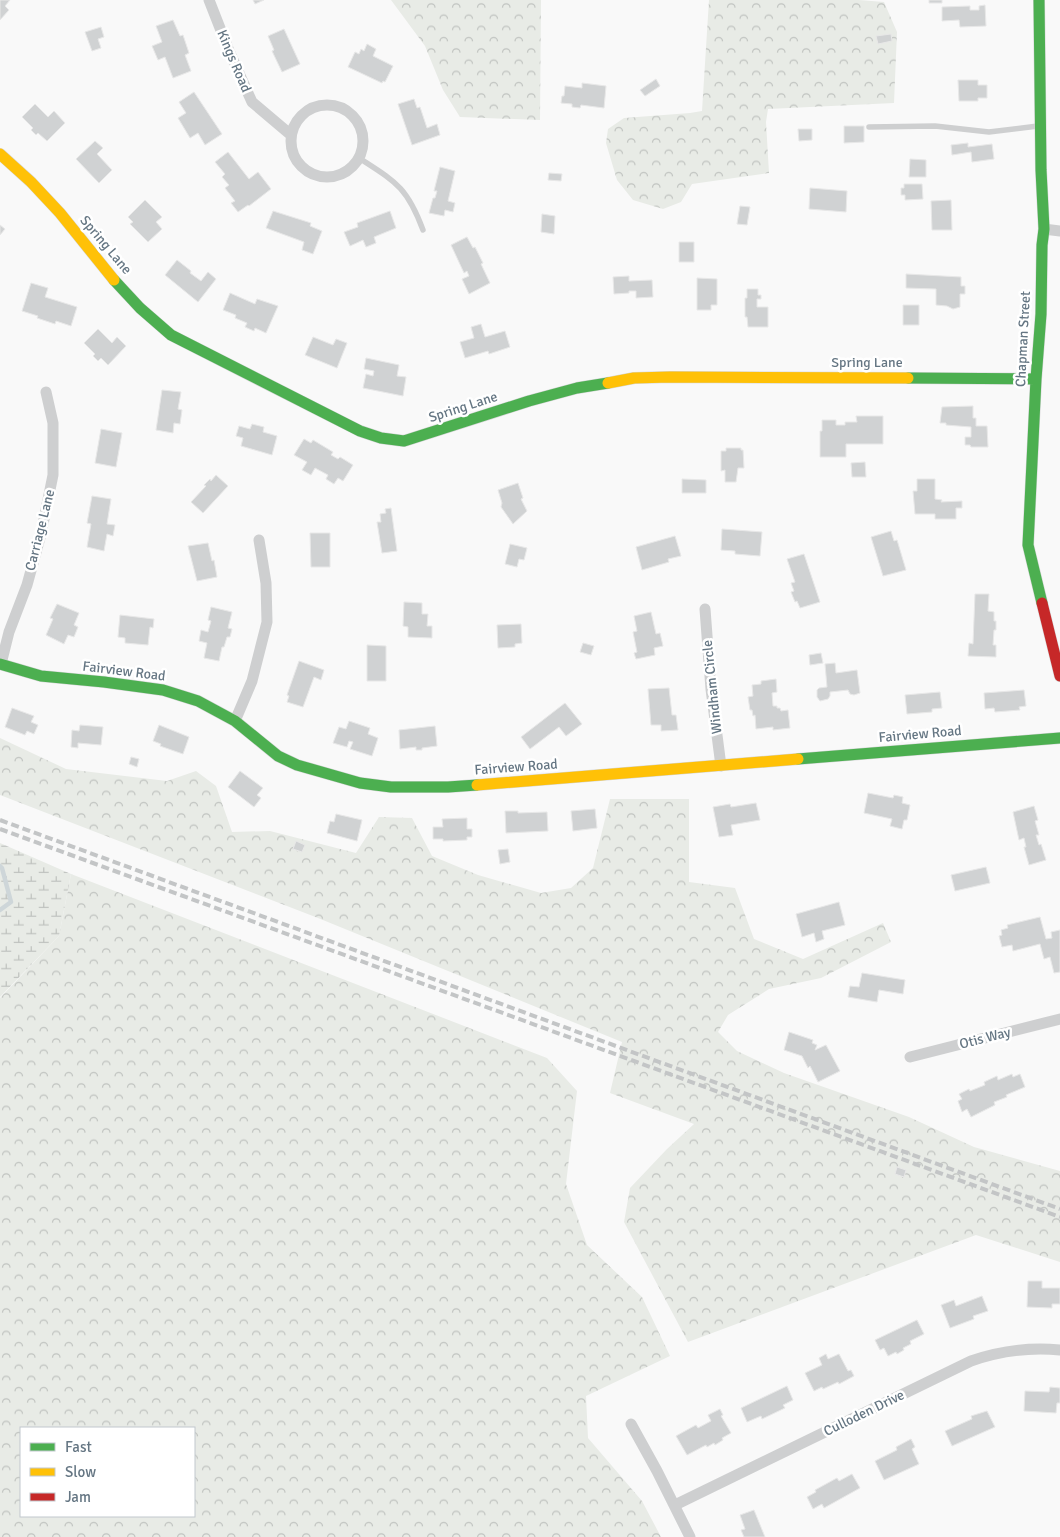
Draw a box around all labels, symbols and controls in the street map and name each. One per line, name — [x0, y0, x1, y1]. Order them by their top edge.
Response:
street label: Kings Road — [213, 27, 255, 95]
street label: Spring Lane — [77, 212, 135, 278]
street label: Chapman Street — [1012, 291, 1034, 387]
street label: Spring Lane — [831, 354, 903, 371]
street label: Spring Lane — [426, 388, 500, 426]
street label: Carriage Lane — [22, 488, 58, 572]
street label: Windham Circle — [699, 639, 725, 735]
street label: Fairview Road — [82, 657, 166, 685]
street label: Fairview Road — [878, 722, 962, 746]
street label: Fairview Road — [474, 756, 558, 778]
street label: Otis Way — [958, 1023, 1013, 1053]
street label: Culloden Drive — [821, 1386, 907, 1440]
legend — [20, 1427, 195, 1517]
text: Fast — [65, 1438, 92, 1456]
text: Slow — [65, 1463, 96, 1481]
text: Jam — [65, 1488, 91, 1506]

